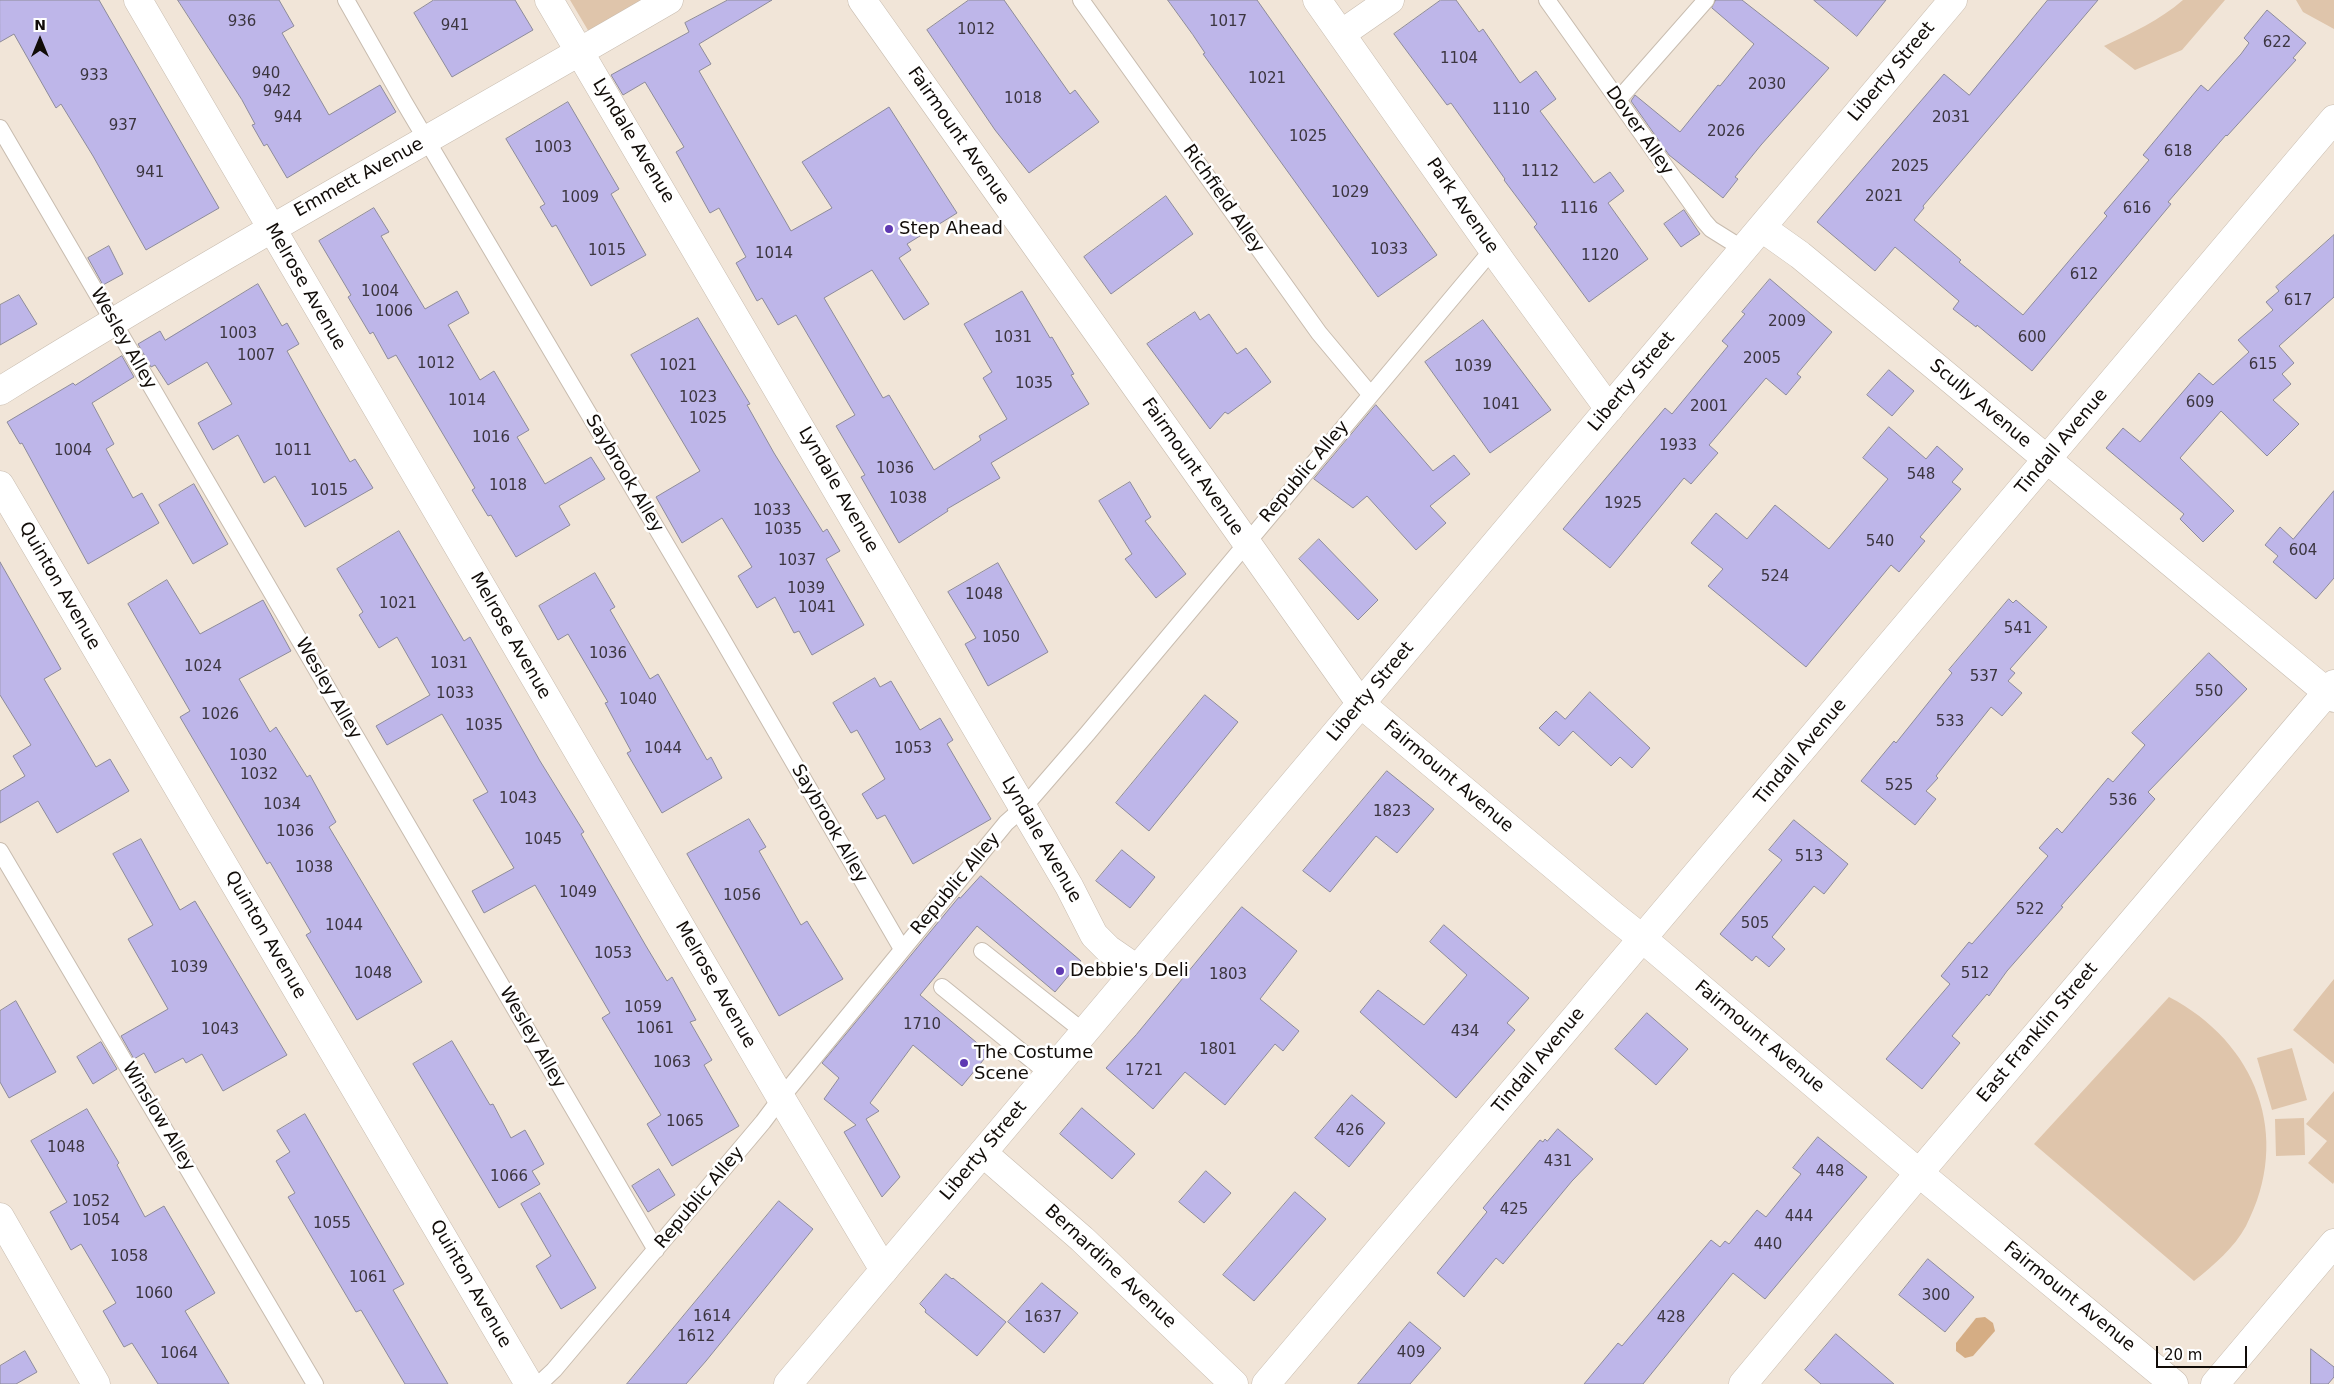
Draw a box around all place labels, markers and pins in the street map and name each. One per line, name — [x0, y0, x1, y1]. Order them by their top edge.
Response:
place label: Step Ahead — [899, 218, 1003, 240]
marker: Step Ahead — [883, 223, 895, 235]
place label: Debbie's Deli — [1070, 960, 1189, 982]
marker: Debbie's Deli — [1054, 965, 1066, 977]
place label: The Costume Scene — [974, 1042, 1093, 1084]
marker: The Costume Scene — [958, 1057, 970, 1069]

